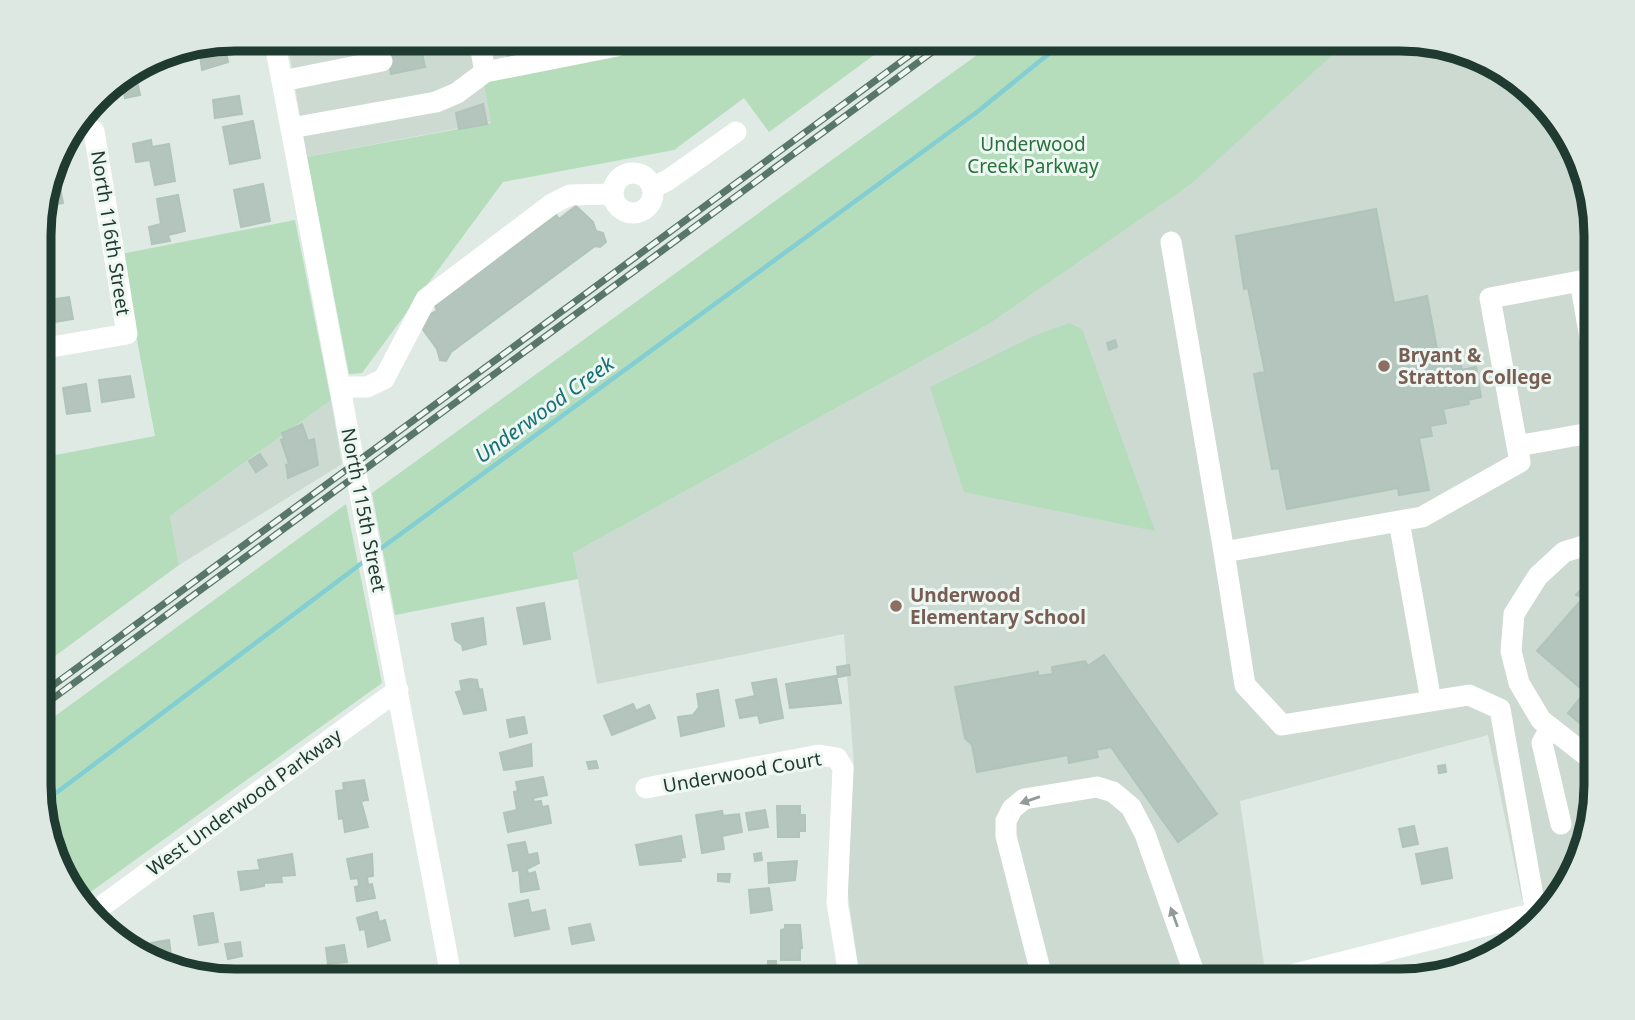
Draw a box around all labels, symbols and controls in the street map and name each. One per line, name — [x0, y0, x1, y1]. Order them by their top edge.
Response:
park label: Underwood Creek Parkway — [967, 131, 1099, 179]
street label: North 116th Street — [85, 149, 137, 317]
place label: Bryant & Stratton College — [1398, 342, 1552, 390]
water label: Underwood Creek — [469, 348, 620, 469]
marker: Bryant & Stratton College — [1376, 358, 1392, 374]
street label: North 115th Street — [335, 426, 393, 594]
place label: Underwood Elementary School — [910, 582, 1086, 630]
marker: Underwood Elementary School — [888, 598, 904, 614]
street label: West Underwood Parkway — [141, 722, 347, 882]
street label: Underwood Court — [661, 745, 823, 799]
one-way arrow — [1019, 795, 1040, 806]
one-way arrow — [1168, 907, 1179, 928]

